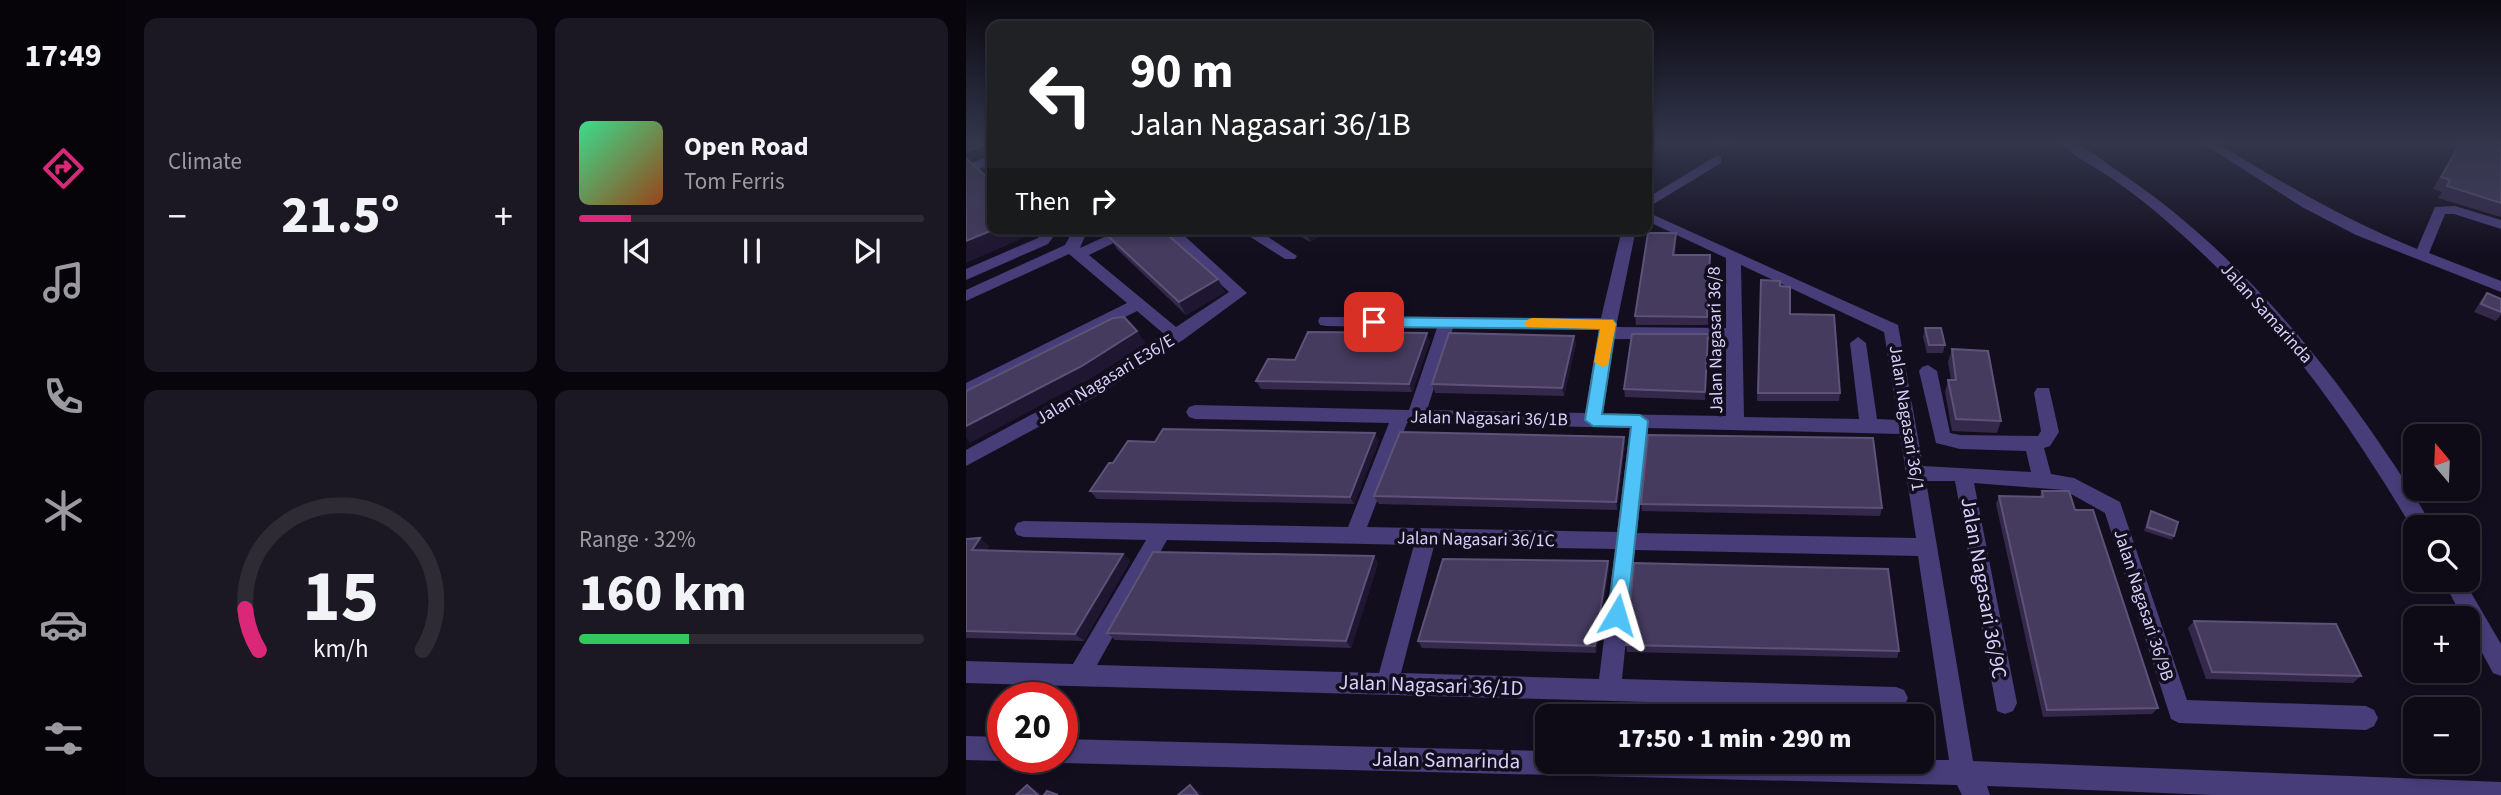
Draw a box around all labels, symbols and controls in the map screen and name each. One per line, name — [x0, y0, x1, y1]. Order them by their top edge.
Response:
text: 17:49 — [24, 33, 102, 79]
text: 90 m — [1130, 37, 1234, 107]
icon: left — [1015, 49, 1106, 140]
text: Jalan Nagasari 36/1B — [1130, 102, 1411, 148]
text: Open Road — [684, 128, 809, 165]
icon: directions — [39, 144, 88, 193]
text: Climate — [168, 145, 242, 178]
text: Tom Ferris — [684, 165, 785, 198]
text: 21.5° — [281, 179, 400, 253]
icon: right — [1084, 182, 1122, 220]
text: Then — [1015, 183, 1070, 220]
text: − — [168, 190, 187, 244]
text: + — [494, 190, 513, 244]
icon: previous — [618, 232, 656, 270]
icon: pause — [733, 232, 771, 270]
icon: next — [848, 232, 886, 270]
icon: music — [39, 258, 88, 307]
street label: Jalan Samarinda — [2215, 258, 2318, 369]
street label: Jalan Nagasari 36/8 — [1702, 266, 1729, 414]
pin — [1344, 292, 1404, 352]
icon: arrive — [1355, 303, 1393, 341]
street label: Jalan Nagasari E36/E — [1031, 328, 1179, 431]
street label: Jalan Nagasari 36/1 — [1883, 343, 1930, 493]
icon: phone — [39, 372, 88, 421]
street label: Jalan Nagasari 36/1B — [1410, 405, 1568, 432]
north arrow — [2403, 424, 2480, 500]
map controls — [2403, 424, 2480, 774]
icon: climate — [39, 486, 88, 535]
street label: Jalan Nagasari 36/9C — [1953, 495, 2015, 681]
button: search — [2403, 515, 2480, 592]
text: Range · 32% — [579, 523, 696, 556]
street label: Jalan Nagasari 36/1C — [1397, 526, 1555, 553]
street label: Jalan Nagasari 36/9B — [2107, 526, 2180, 684]
text: 15 — [302, 545, 379, 649]
text: 160 km — [579, 557, 747, 631]
position arrow — [1580, 578, 1654, 652]
icon: car — [39, 600, 88, 649]
button: + — [2403, 606, 2480, 683]
text: km/h — [313, 630, 368, 666]
street label: Jalan Nagasari 36/1D — [1338, 667, 1524, 703]
speed limit sign: 20 — [987, 682, 1078, 773]
button: − — [2403, 697, 2480, 774]
icon: filters — [39, 714, 88, 763]
text: 17:50 · 1 min · 290 m — [1618, 720, 1851, 757]
street label: Jalan Samarinda — [1372, 744, 1520, 776]

